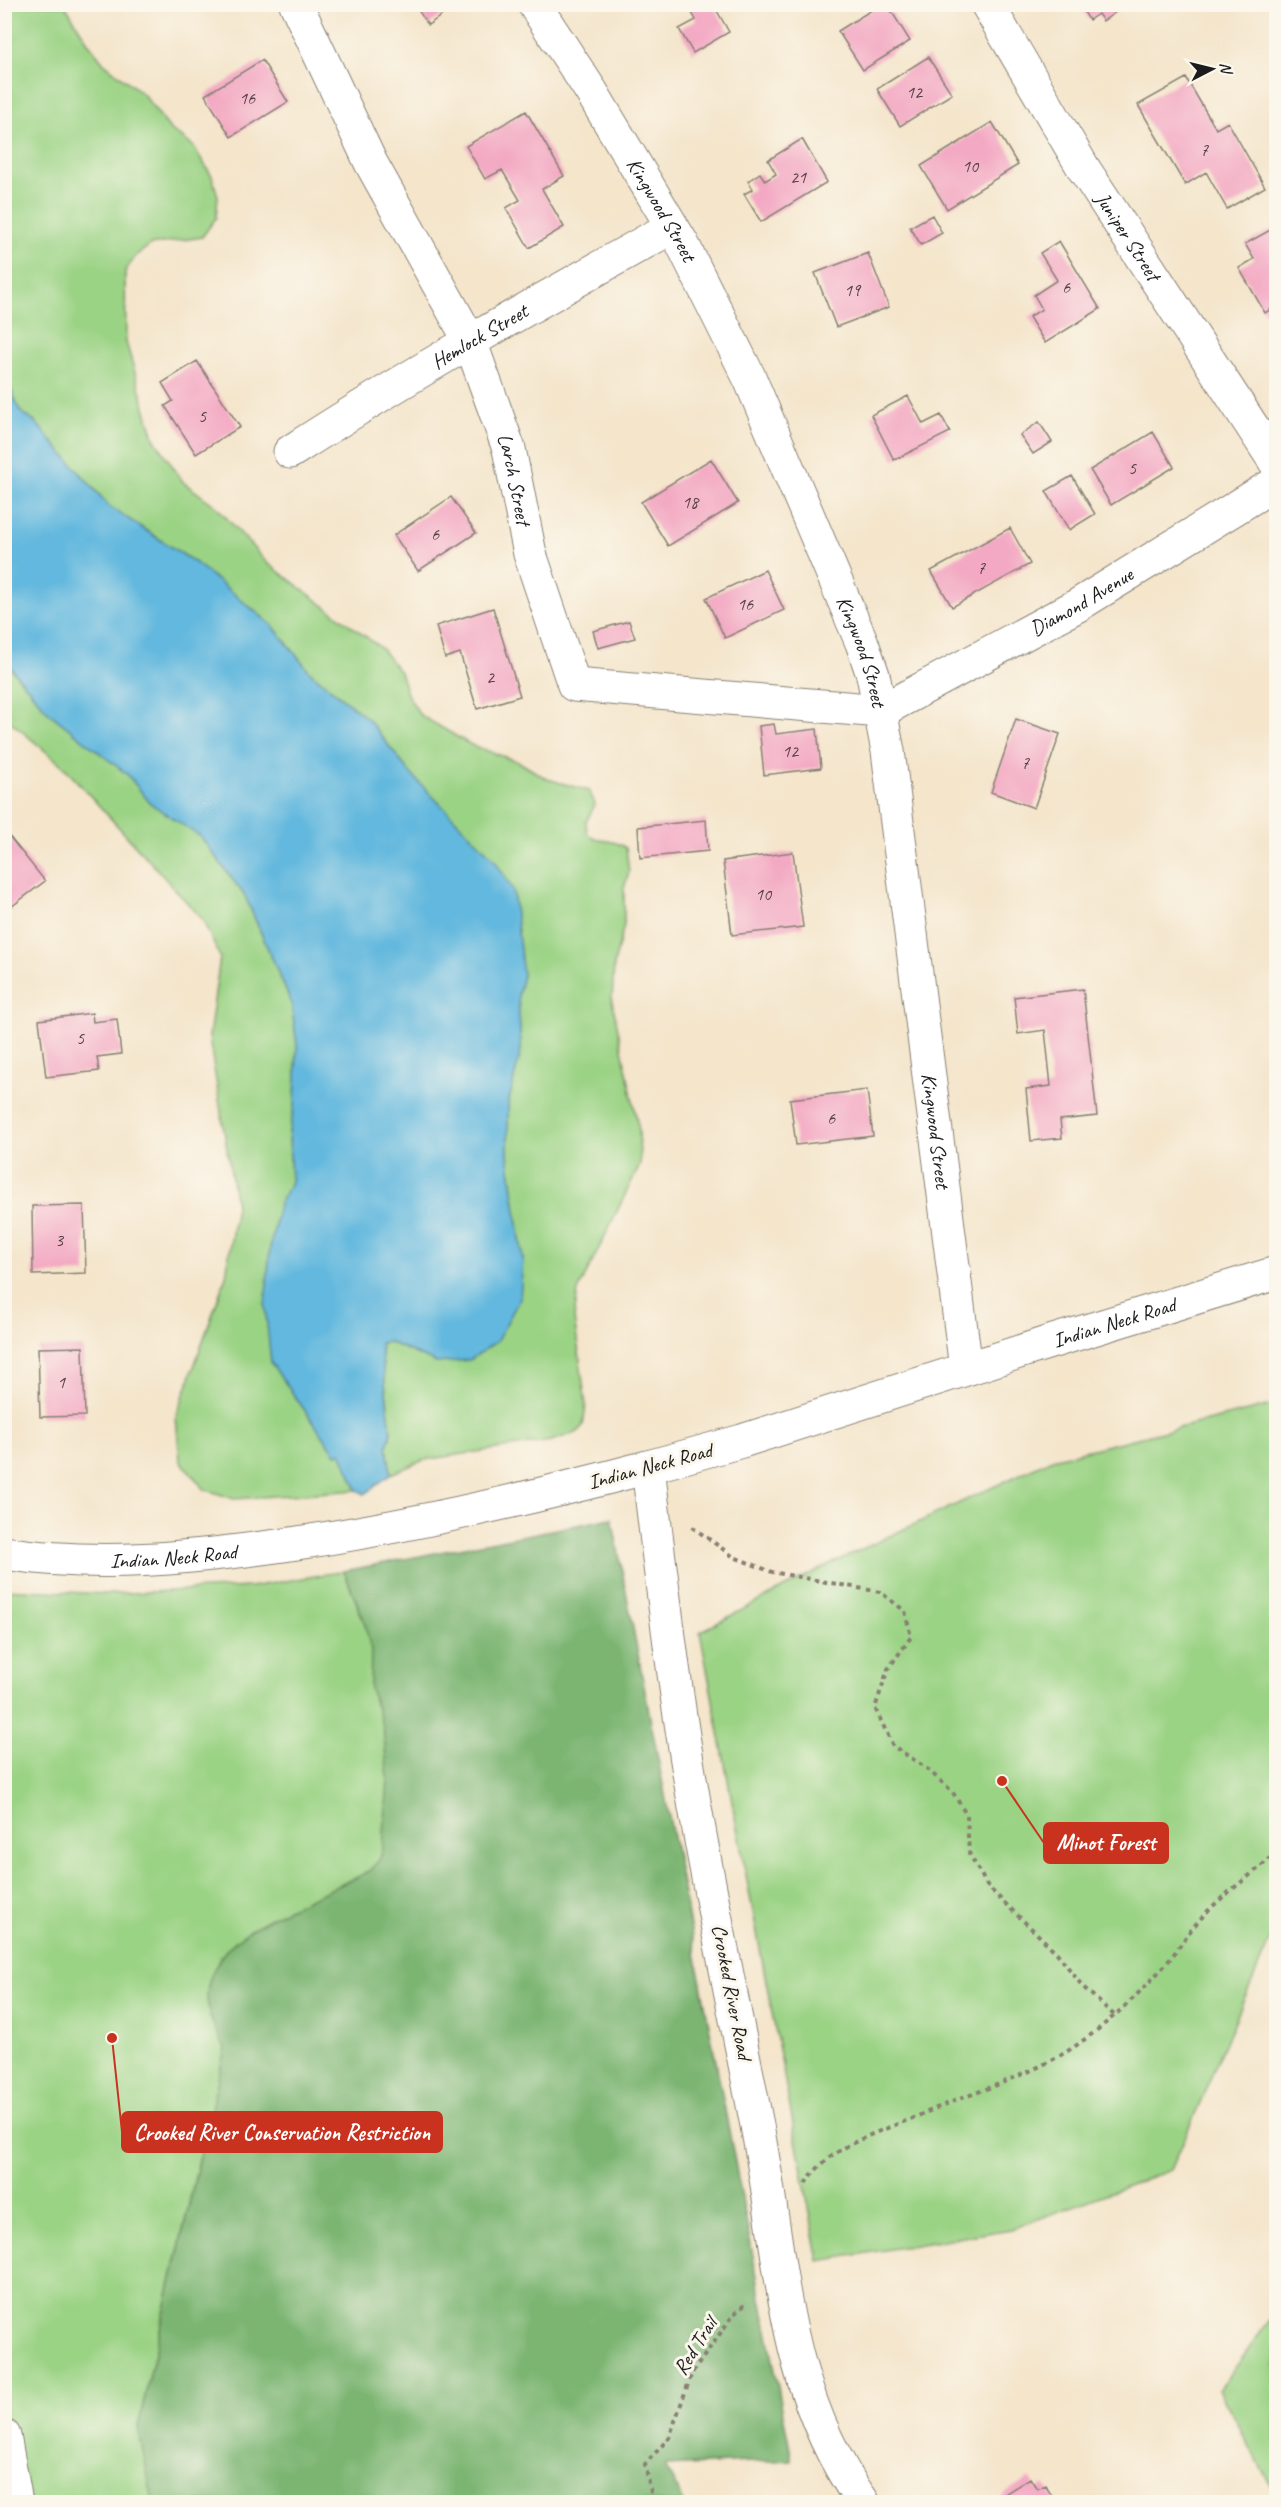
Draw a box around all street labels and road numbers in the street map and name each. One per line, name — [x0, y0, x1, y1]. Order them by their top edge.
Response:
street label: Kingwood Street — [621, 153, 703, 267]
street label: Juniper Street — [1089, 187, 1168, 288]
street label: Hemlock Street — [427, 297, 534, 375]
street label: Larch Street — [491, 430, 537, 530]
street label: Diamond Avenue — [1025, 561, 1139, 642]
street label: Kingwood Street — [831, 592, 892, 711]
street label: Kingwood Street — [916, 1072, 956, 1192]
street label: Indian Neck Road — [1050, 1291, 1181, 1353]
street label: Indian Neck Road — [585, 1436, 717, 1495]
street label: Indian Neck Road — [110, 1538, 241, 1573]
street label: Crooked River Road — [706, 1922, 758, 2065]
street label: Red Trail — [667, 2309, 725, 2380]

